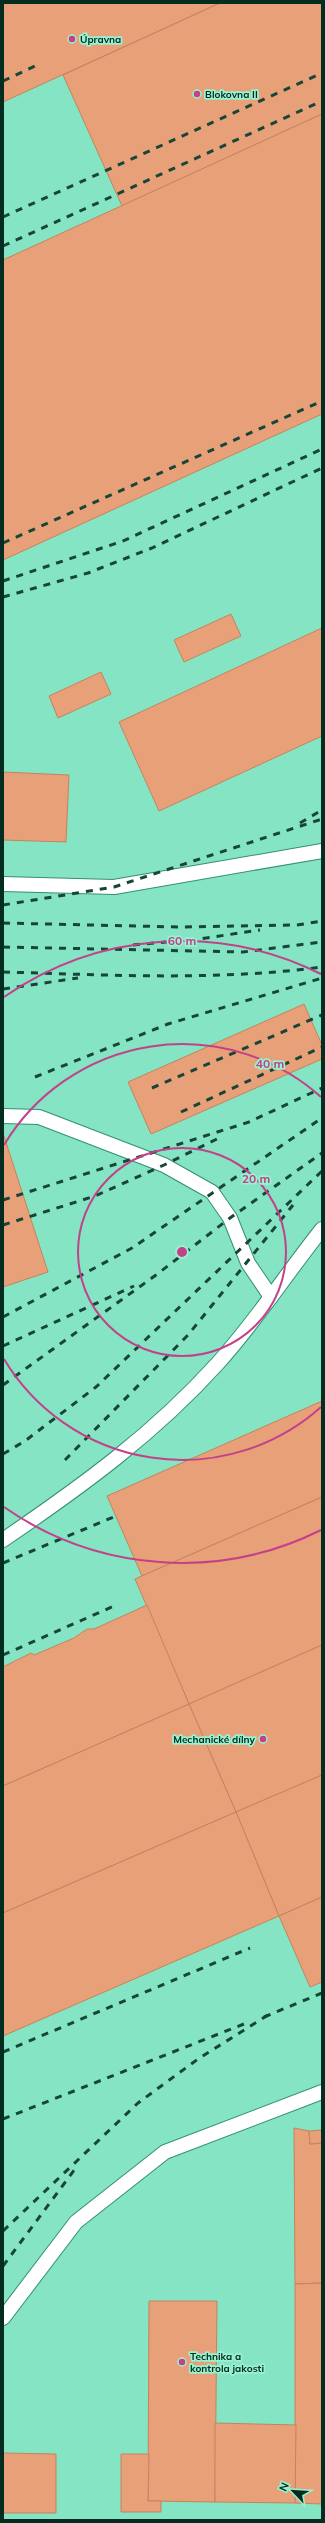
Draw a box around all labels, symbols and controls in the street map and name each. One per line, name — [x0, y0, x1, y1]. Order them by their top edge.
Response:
place label: Úpravna — [80, 33, 121, 46]
marker: Úpravna — [67, 34, 77, 44]
place label: Blokovna II — [205, 88, 258, 101]
marker: Blokovna II — [192, 89, 202, 99]
text: 60 m — [168, 933, 196, 948]
text: 40 m — [256, 1056, 284, 1071]
text: 20 m — [242, 1171, 270, 1186]
centre of rings — [175, 1245, 189, 1259]
place label: Mechanické dílny — [173, 1733, 256, 1746]
marker: Mechanické dílny — [258, 1734, 268, 1744]
place label: Technika a kontrola jakosti — [190, 2350, 264, 2375]
marker: Technika a kontrola jakosti — [177, 2357, 187, 2367]
north arrow — [273, 2471, 313, 2511]
text: N — [276, 2480, 292, 2493]

